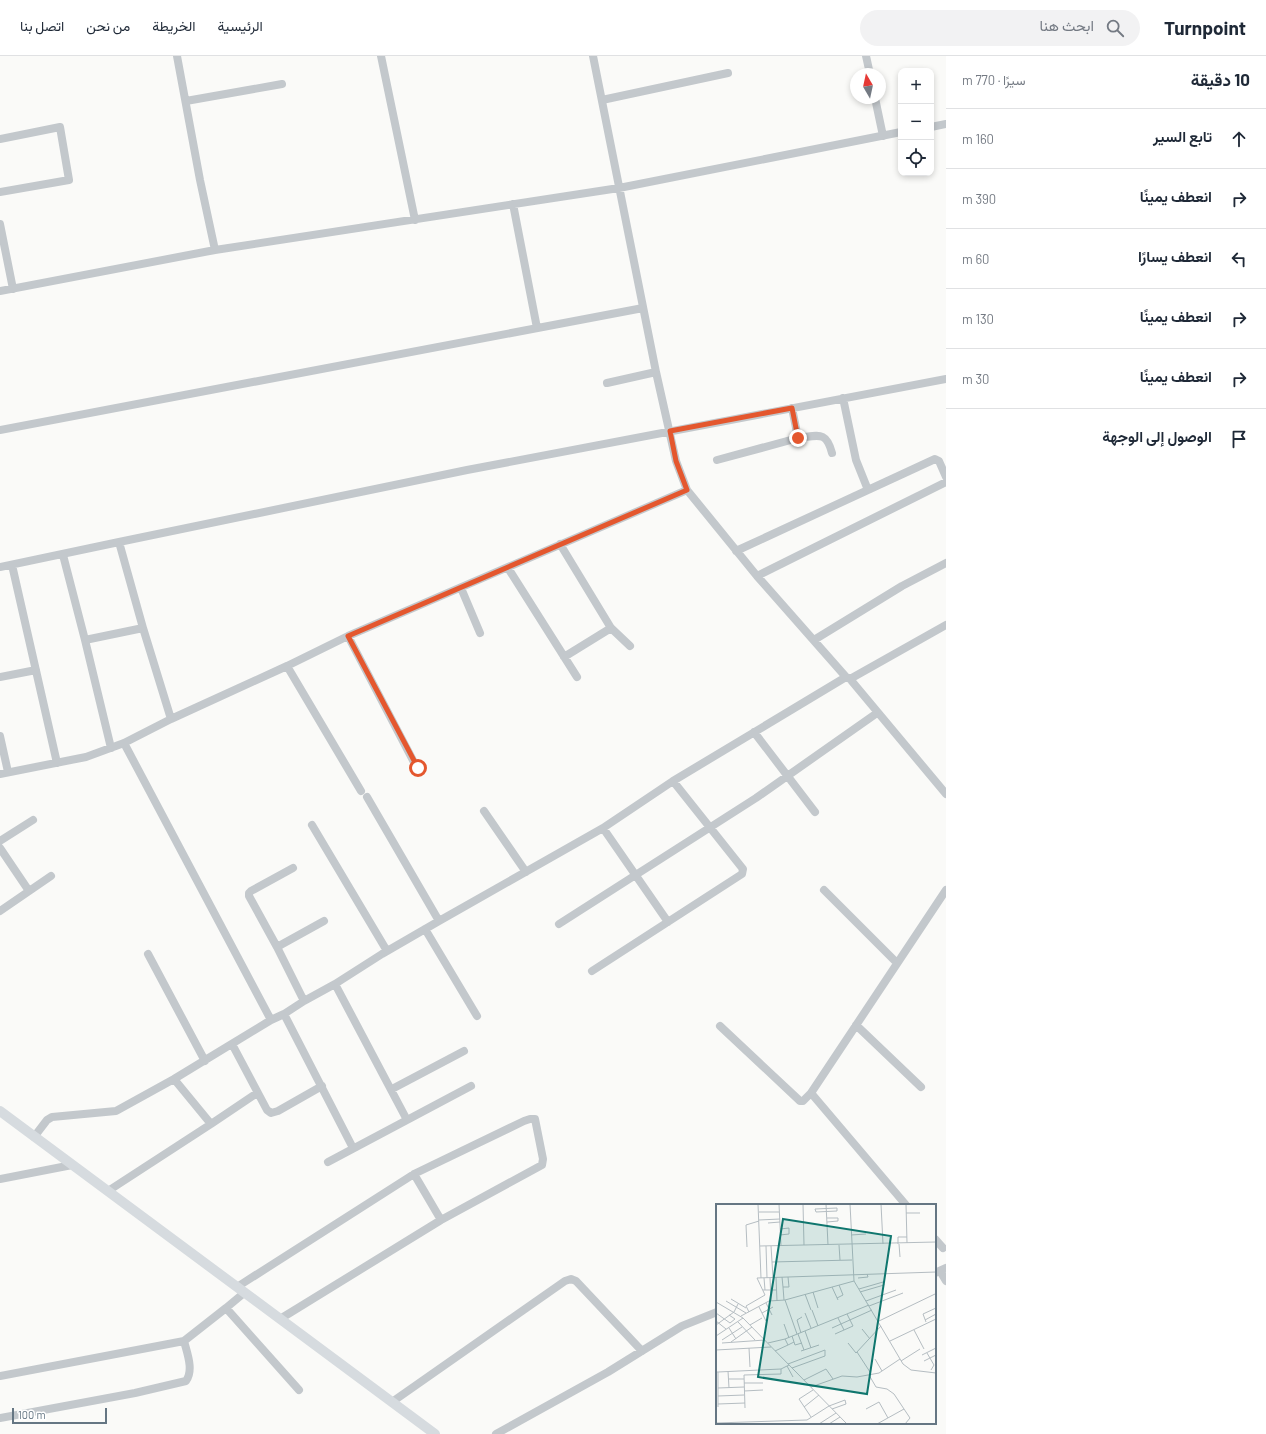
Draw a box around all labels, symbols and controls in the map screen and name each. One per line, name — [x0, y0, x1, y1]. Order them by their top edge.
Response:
search box — [860, 10, 1140, 46]
text: ابحث هنا — [1040, 16, 1094, 34]
text: Turnpoint — [1164, 16, 1246, 39]
text: اتصل بنا — [20, 17, 64, 34]
text: من نحن — [86, 17, 130, 34]
text: الخريطة — [152, 17, 196, 34]
text: الرئيسية — [218, 17, 263, 34]
icon: search — [1104, 17, 1126, 39]
north arrow — [850, 68, 886, 104]
map controls — [898, 68, 934, 176]
button: + — [898, 68, 934, 104]
text: 10 دقيقة — [1191, 69, 1250, 89]
text: سيرًا · 770 m — [962, 72, 1026, 88]
button: − — [898, 104, 934, 140]
text: تابع السير — [1153, 127, 1212, 145]
icon: ahead — [1228, 128, 1250, 150]
text: 160 m — [962, 131, 994, 147]
button: locate — [898, 140, 934, 176]
text: انعطف يمينًا — [1140, 187, 1212, 205]
icon: right — [1228, 188, 1250, 210]
text: 390 m — [962, 191, 996, 207]
text: انعطف يسارًا — [1138, 247, 1212, 265]
icon: left — [1228, 248, 1250, 270]
text: 60 m — [962, 251, 989, 267]
text: انعطف يمينًا — [1140, 307, 1212, 325]
icon: right — [1228, 308, 1250, 330]
text: 130 m — [962, 311, 994, 327]
text: انعطف يمينًا — [1140, 367, 1212, 385]
icon: right — [1228, 368, 1250, 390]
text: 30 m — [962, 371, 989, 387]
text: الوصول إلى الوجهة — [1102, 427, 1212, 445]
icon: arrive — [1228, 428, 1250, 450]
route end — [789, 429, 807, 447]
route start — [409, 759, 427, 777]
inset map — [716, 1204, 936, 1424]
scale bar — [12, 1406, 107, 1425]
text: 100 m — [18, 1408, 46, 1421]

